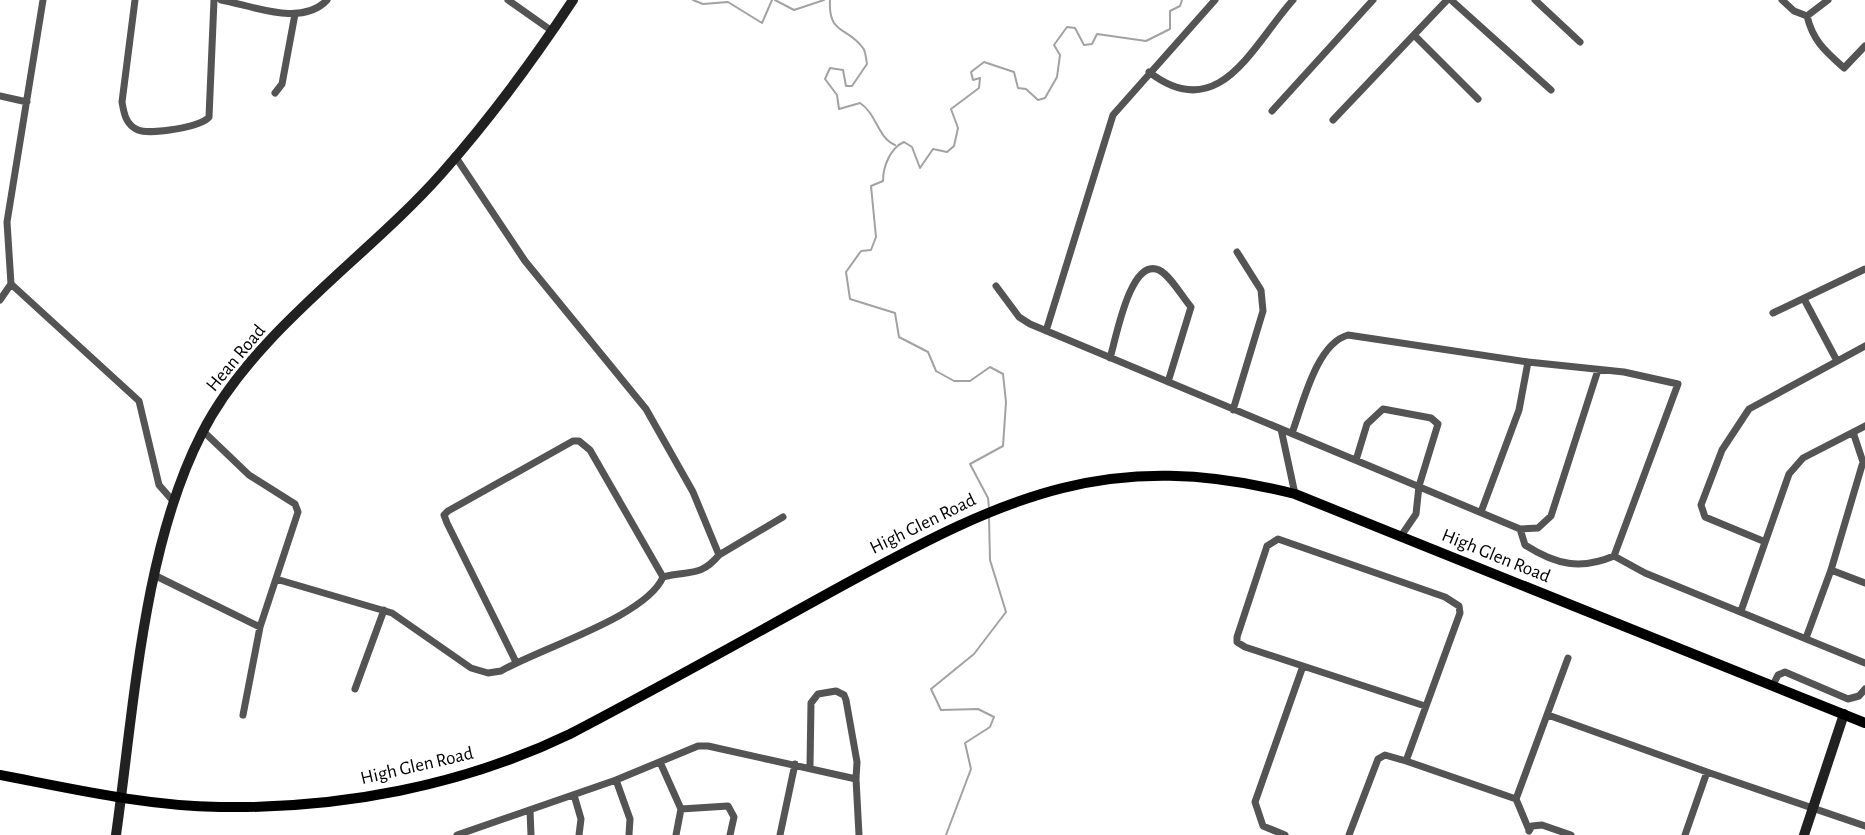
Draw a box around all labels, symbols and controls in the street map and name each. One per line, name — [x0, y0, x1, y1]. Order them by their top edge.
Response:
street label: Hean Road — [203, 321, 269, 395]
street label: High Glen Road — [867, 490, 979, 558]
street label: High Glen Road — [1439, 526, 1553, 586]
street label: High Glen Road — [359, 744, 475, 788]

